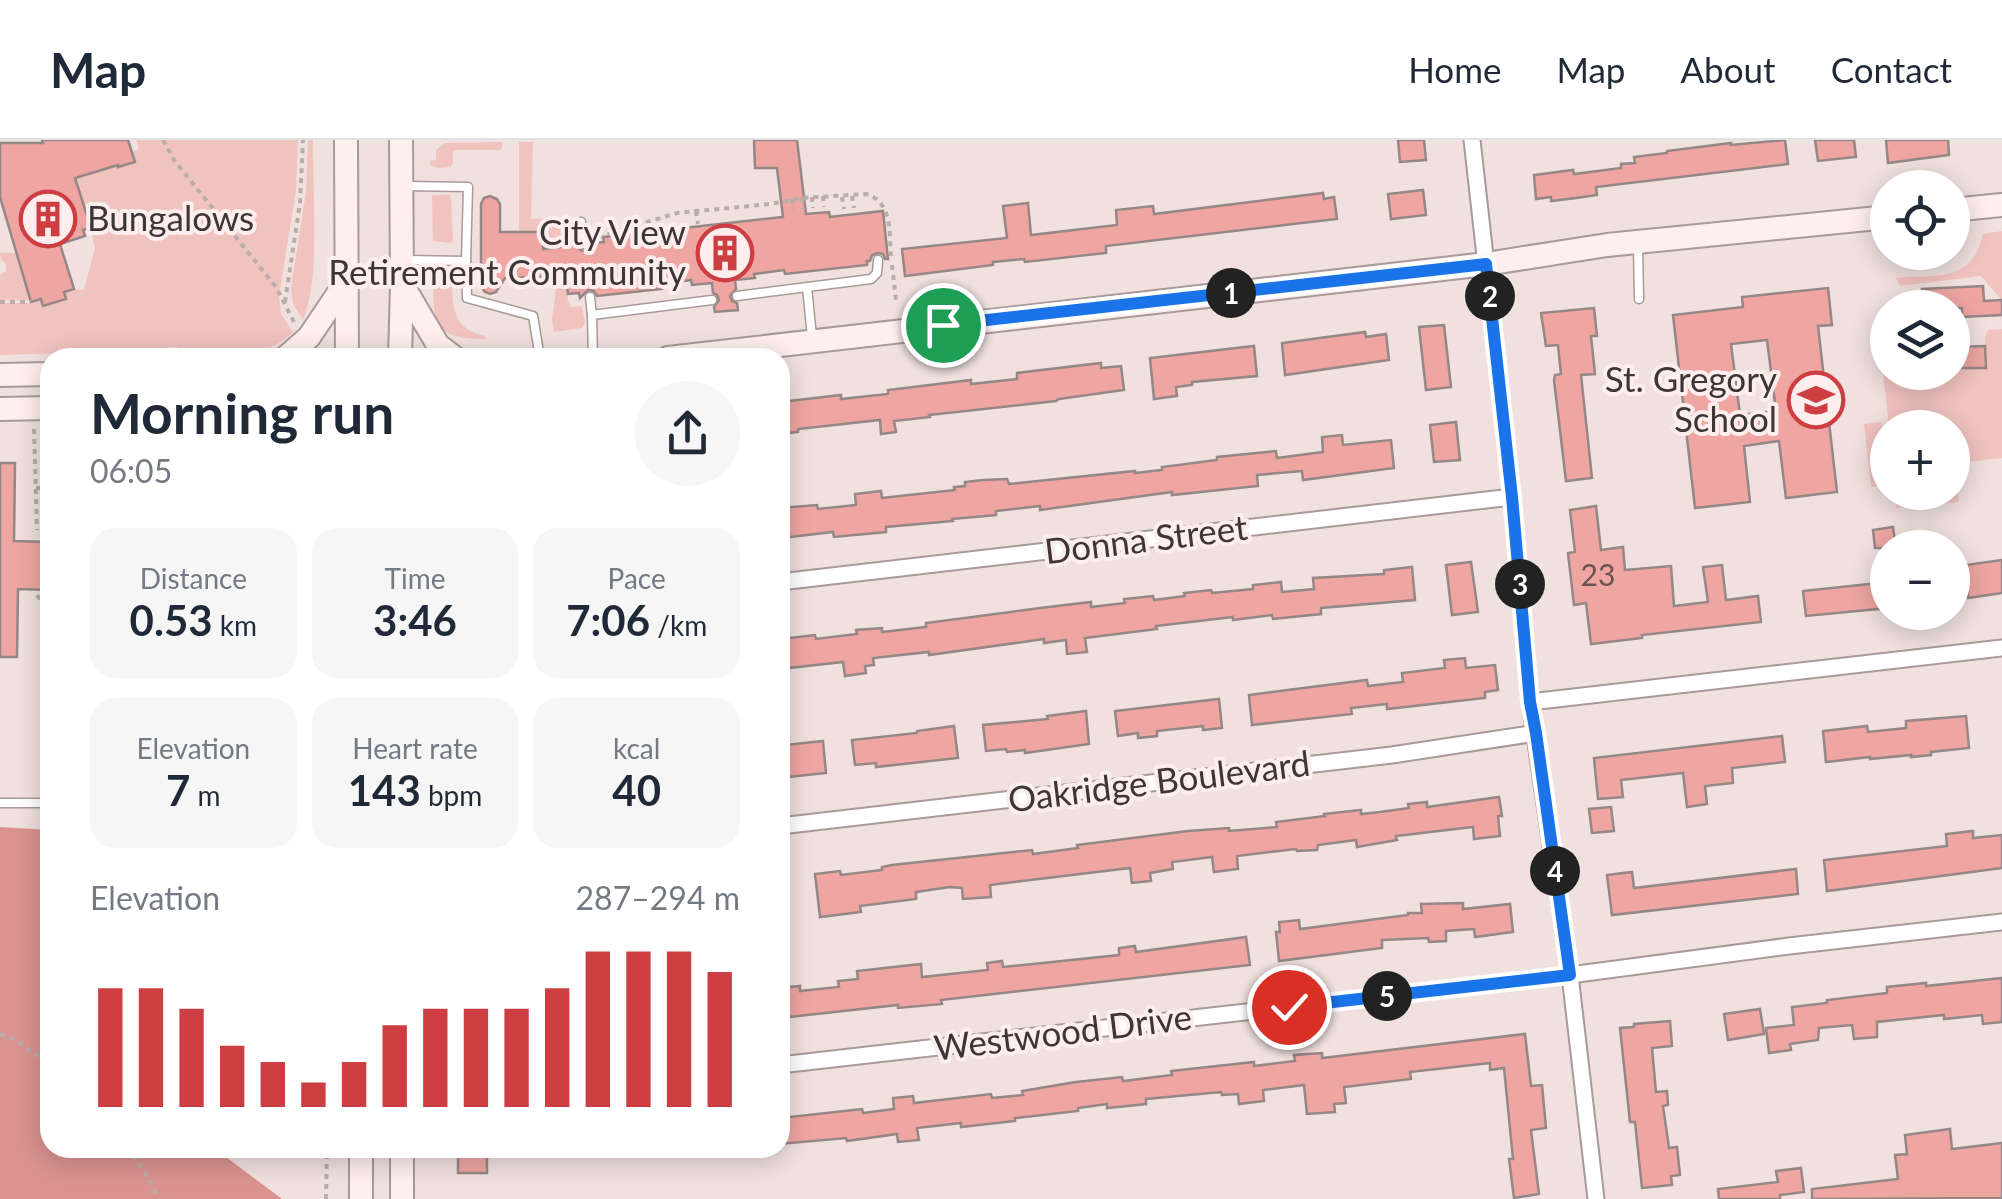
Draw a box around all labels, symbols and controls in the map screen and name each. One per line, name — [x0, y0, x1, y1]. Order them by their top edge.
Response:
text: Map — [50, 41, 146, 98]
text: Home — [1408, 48, 1501, 90]
text: Map — [1556, 48, 1625, 90]
text: About — [1680, 48, 1776, 90]
text: Contact — [1831, 48, 1952, 90]
map controls — [1870, 170, 1970, 630]
button: locate — [1870, 170, 1970, 270]
building icon: Bungalows — [18, 189, 78, 249]
place label: Bungalows — [87, 196, 254, 238]
place label: City View Retirement Community — [328, 210, 686, 292]
building icon: City View Retirement Community — [695, 223, 755, 283]
pin: 1 — [1206, 268, 1256, 318]
pin: 2 — [1465, 271, 1515, 321]
text: 1 — [1223, 276, 1239, 310]
text: 2 — [1482, 279, 1498, 313]
pin — [901, 283, 986, 368]
button: layers — [1870, 290, 1970, 390]
icon: arrive — [916, 298, 971, 353]
place label: St. Gregory School — [1605, 357, 1777, 439]
school or university icon: St. Gregory School — [1786, 370, 1846, 430]
text: Morning run — [90, 380, 394, 446]
button: share — [635, 381, 740, 486]
button: + — [1870, 410, 1970, 510]
text: 06:05 — [90, 451, 172, 490]
street label: Donna Street — [1042, 505, 1250, 571]
button: − — [1870, 530, 1970, 630]
house number: 23 — [1581, 556, 1615, 592]
pin: 3 — [1495, 559, 1545, 609]
text: Distance — [140, 561, 247, 595]
text: Time — [385, 561, 445, 595]
text: Pace — [608, 561, 666, 595]
text: 3 — [1512, 567, 1528, 601]
text: 0.53 — [130, 595, 213, 645]
text: 3:46 — [373, 595, 457, 645]
text: 7:06 — [566, 595, 650, 645]
text: km — [213, 608, 257, 642]
text: /km — [650, 608, 707, 642]
text: Elevation — [136, 731, 250, 765]
text: Heart rate — [352, 731, 478, 765]
text: kcal — [613, 731, 660, 765]
street label: Oakridge Boulevard — [1006, 741, 1312, 819]
text: 7 — [166, 765, 190, 815]
text: 143 — [348, 765, 421, 815]
text: 40 — [612, 765, 661, 815]
text: m — [190, 778, 221, 812]
text: bpm — [421, 778, 482, 812]
pin: 4 — [1530, 846, 1580, 896]
text: 4 — [1547, 854, 1563, 888]
text: Elevation — [90, 878, 220, 917]
text: 287–294 m — [576, 878, 740, 917]
pin — [1247, 965, 1332, 1050]
pin: 5 — [1362, 971, 1412, 1021]
text: 5 — [1379, 979, 1395, 1013]
icon: check — [1262, 980, 1317, 1035]
street label: Westwood Drive — [931, 994, 1194, 1068]

